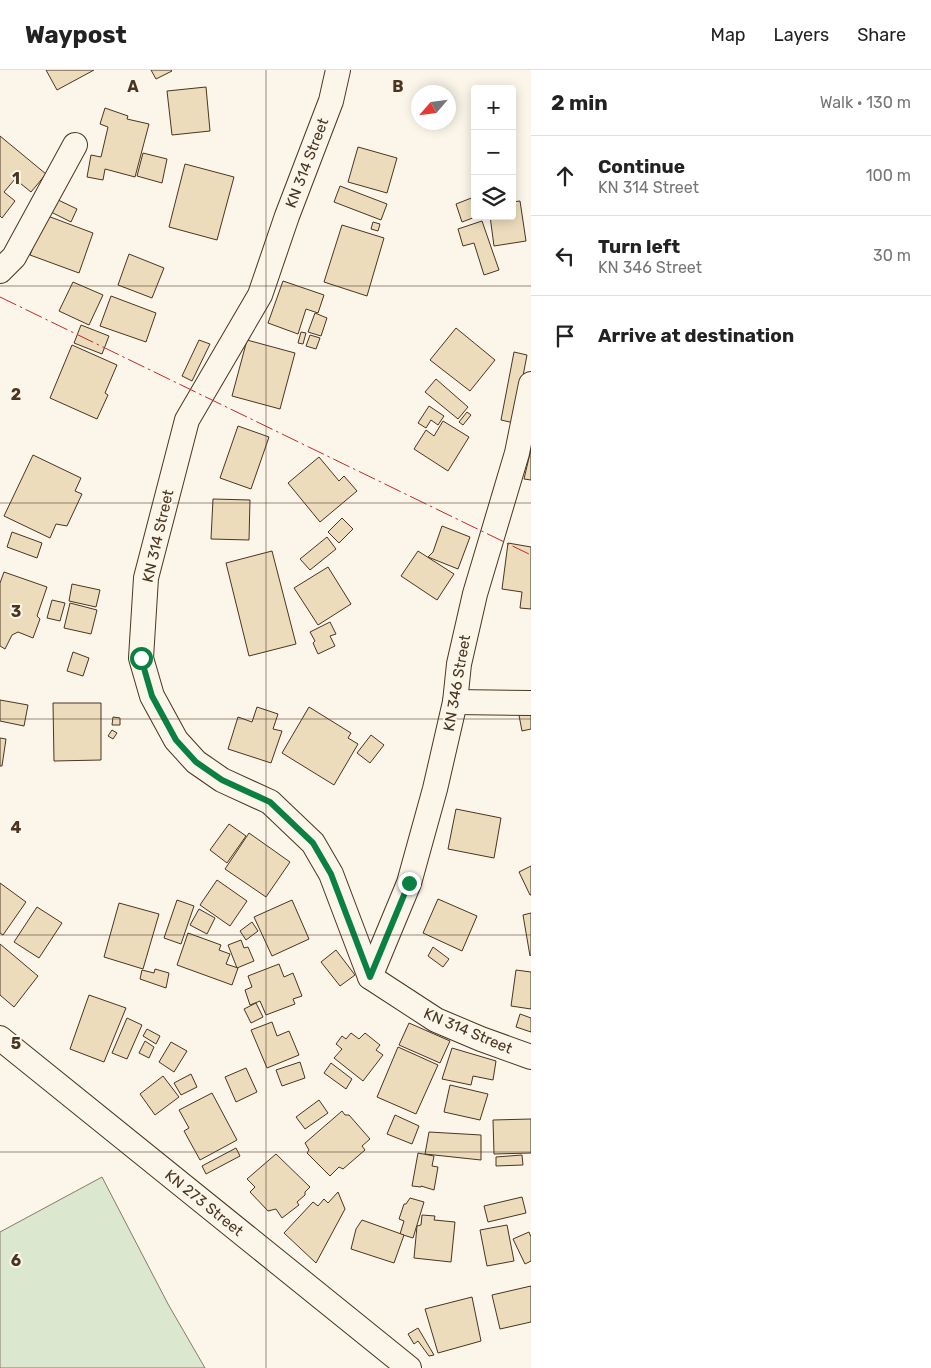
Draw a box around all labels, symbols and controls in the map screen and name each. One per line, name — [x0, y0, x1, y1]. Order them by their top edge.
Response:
text: Waypost — [25, 21, 127, 49]
text: Map — [711, 24, 746, 46]
text: Layers — [774, 24, 829, 46]
text: Share — [857, 24, 906, 46]
text: A — [127, 77, 139, 96]
text: B — [392, 77, 404, 96]
north arrow — [411, 85, 456, 130]
map controls — [471, 85, 516, 220]
button: + — [471, 85, 516, 130]
text: 2 min — [551, 90, 608, 115]
text: Walk · 130 m — [820, 93, 911, 112]
street label: KN 314 Street — [282, 115, 332, 210]
button: − — [471, 130, 516, 175]
text: Continue — [598, 155, 685, 178]
icon: ahead — [551, 162, 579, 190]
text: 100 m — [866, 166, 911, 185]
text: 1 — [12, 169, 20, 188]
button: layers — [471, 175, 516, 220]
text: KN 314 Street — [598, 178, 699, 197]
text: Turn left — [598, 235, 680, 258]
icon: left — [551, 242, 579, 270]
text: 30 m — [873, 246, 911, 265]
text: KN 346 Street — [598, 258, 702, 277]
icon: arrive — [551, 322, 579, 350]
text: Arrive at destination — [598, 324, 794, 347]
text: 2 — [11, 385, 21, 404]
street label: KN 314 Street — [139, 488, 177, 584]
text: 3 — [11, 602, 21, 621]
street label: KN 346 Street — [440, 633, 474, 733]
route start — [130, 647, 153, 670]
text: 4 — [11, 818, 22, 837]
route end — [398, 872, 421, 895]
street label: KN 314 Street — [421, 1004, 515, 1058]
text: 5 — [11, 1034, 21, 1053]
street label: KN 273 Street — [161, 1166, 247, 1240]
text: 6 — [11, 1251, 21, 1270]

